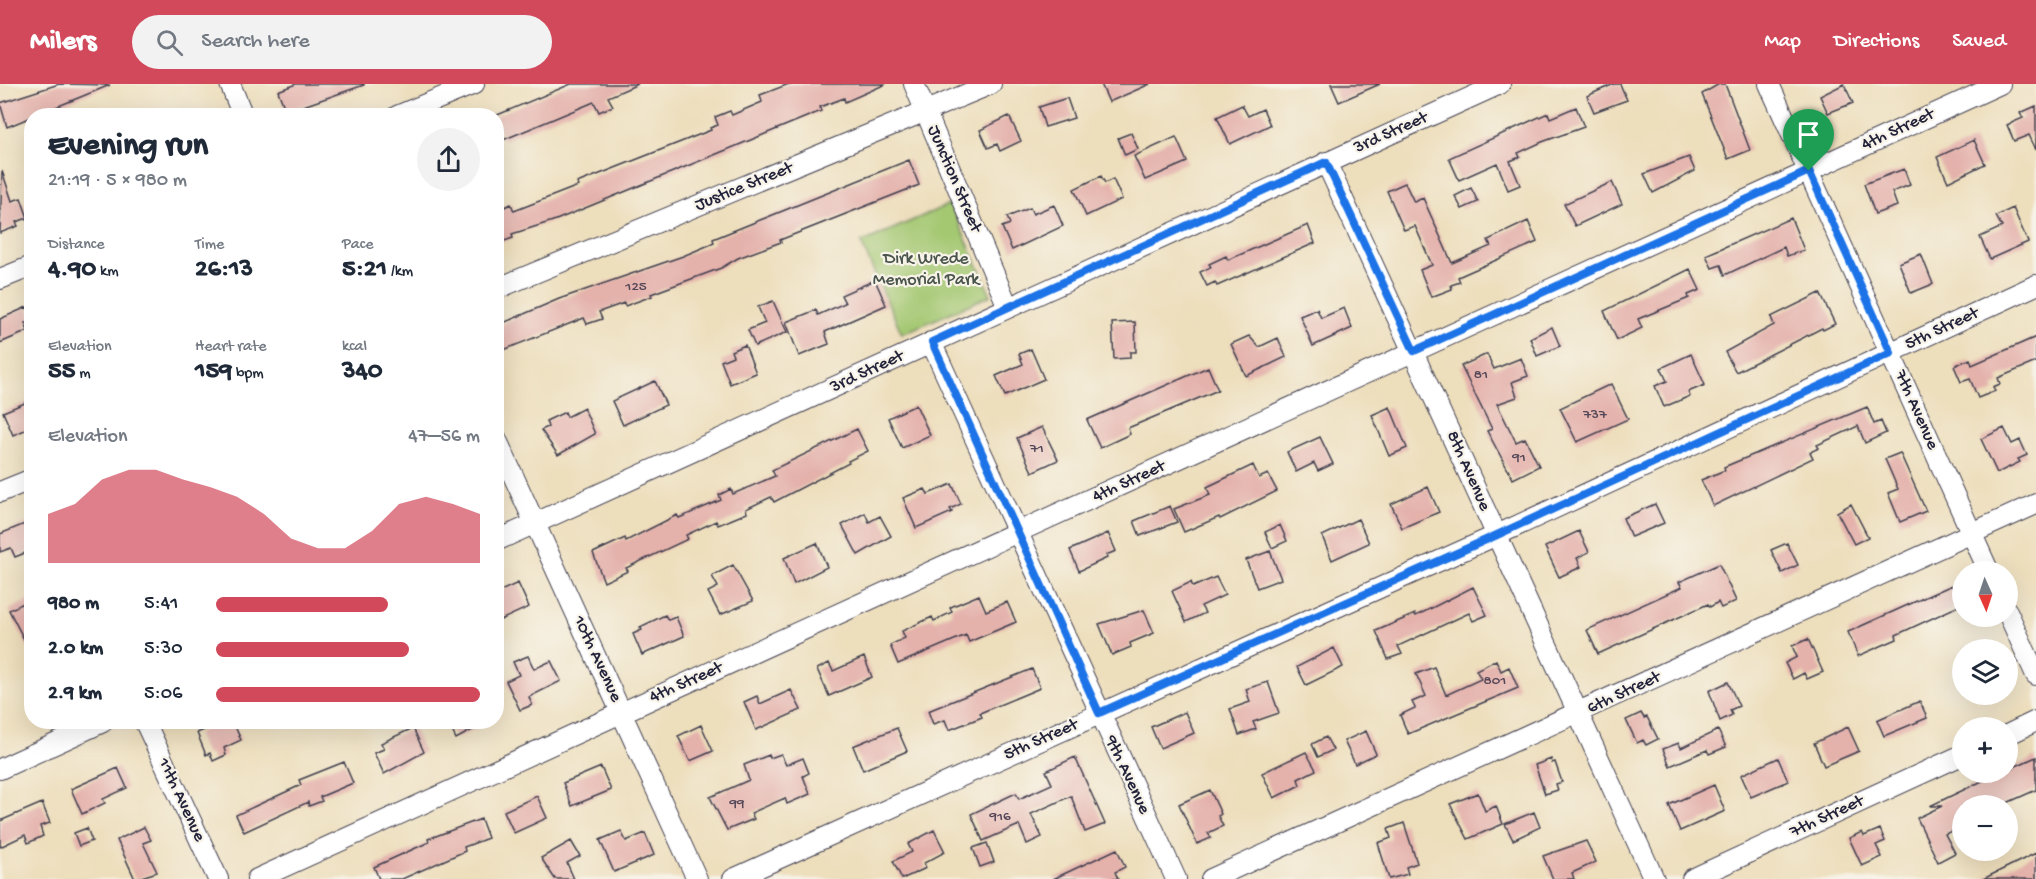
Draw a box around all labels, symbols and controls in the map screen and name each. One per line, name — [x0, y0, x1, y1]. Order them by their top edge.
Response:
search box — [132, 15, 552, 69]
text: Milers — [30, 26, 96, 59]
icon: search — [153, 26, 186, 59]
text: Search here — [201, 29, 310, 55]
text: Map — [1764, 30, 1801, 55]
text: Directions — [1834, 30, 1919, 55]
text: Saved — [1952, 30, 2006, 55]
street label: 4th Street — [1858, 103, 1939, 156]
street label: 3rd Street — [1350, 107, 1433, 159]
pin — [1783, 109, 1834, 171]
icon: arrive — [1792, 118, 1825, 151]
street label: Junction Street — [922, 122, 987, 237]
text: Evening run — [48, 128, 208, 166]
button: share — [417, 128, 480, 191]
street label: Justice Street — [692, 157, 797, 216]
text: 21:19 · 5 × 980 m — [48, 170, 187, 193]
text: Distance — [48, 236, 105, 255]
text: Time — [195, 236, 224, 255]
text: Pace — [342, 236, 373, 255]
park label: Dirk Wrede Memorial Park — [873, 249, 981, 291]
text: 4.90 — [48, 255, 96, 286]
text: 26:13 — [195, 255, 253, 286]
text: 5:21 — [342, 255, 387, 286]
text: km — [96, 263, 119, 282]
text: /km — [387, 263, 413, 282]
house number: 125 — [624, 278, 647, 296]
street label: 5th Street — [1902, 302, 1984, 355]
text: Elevation — [48, 338, 112, 357]
text: Heart rate — [195, 338, 267, 357]
text: kcal — [342, 338, 367, 357]
street label: 3rd Street — [826, 345, 909, 399]
text: 55 — [48, 357, 75, 388]
text: 159 — [195, 357, 232, 388]
text: 340 — [342, 357, 383, 388]
text: m — [75, 365, 91, 384]
text: bpm — [232, 365, 264, 384]
house number: 81 — [1474, 366, 1488, 384]
street label: 7th Avenue — [1889, 366, 1943, 454]
house number: 737 — [1582, 406, 1608, 424]
text: Elevation — [48, 426, 128, 449]
text: 47–56 m — [408, 426, 480, 449]
street label: 8th Avenue — [1441, 428, 1495, 515]
house number: 71 — [1029, 440, 1044, 458]
house number: 91 — [1511, 449, 1526, 467]
street label: 4th Street — [1089, 455, 1170, 508]
north arrow — [1952, 561, 2018, 627]
map controls — [1952, 561, 2018, 861]
text: 980 m — [48, 593, 99, 616]
text: 5:41 — [144, 593, 178, 616]
street label: 10th Avenue — [567, 612, 626, 706]
text: 2.0 km — [48, 638, 103, 661]
text: 5:30 — [144, 638, 183, 661]
button: layers — [1952, 639, 2018, 705]
street label: 4th Street — [646, 657, 727, 708]
street label: 6th Street — [1584, 666, 1665, 719]
house number: 801 — [1484, 672, 1506, 690]
text: 2.9 km — [48, 683, 102, 706]
text: 5:06 — [144, 683, 182, 706]
street label: 5th Street — [1001, 714, 1083, 766]
button: + — [1952, 717, 2018, 783]
street label: 9th Avenue — [1099, 731, 1155, 818]
street label: 11th Avenue — [152, 754, 210, 846]
street label: 7th Street — [1786, 790, 1869, 844]
house number: 99 — [728, 795, 745, 813]
button: − — [1952, 795, 2018, 861]
house number: 916 — [988, 808, 1011, 826]

